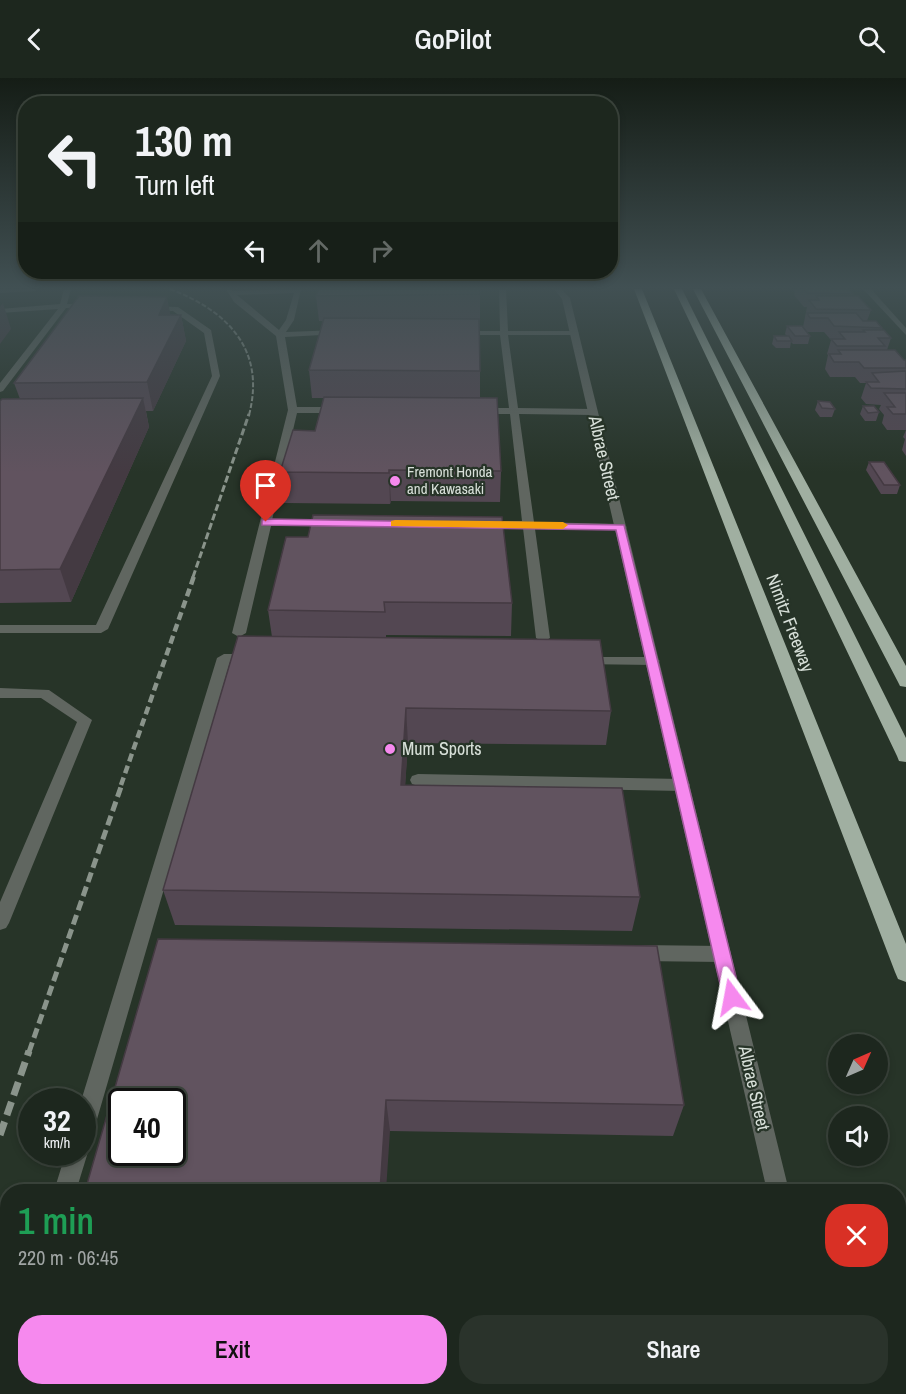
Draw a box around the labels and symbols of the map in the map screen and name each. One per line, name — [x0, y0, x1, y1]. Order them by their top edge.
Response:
street label: Albrae Street — [582, 412, 626, 503]
pin — [240, 460, 291, 522]
place label: Fremont Honda and Kawasaki — [407, 461, 493, 499]
marker: Fremont Honda and Kawasaki — [388, 474, 402, 488]
street label: Nimitz Freeway — [760, 570, 821, 676]
place label: Mum Sports — [402, 736, 482, 761]
marker: Mum Sports — [383, 742, 397, 756]
position arrow — [700, 965, 764, 1029]
north arrow — [828, 1034, 888, 1094]
street label: Albrae Street — [732, 1042, 776, 1133]
speed limit sign: 40 — [108, 1088, 186, 1166]

